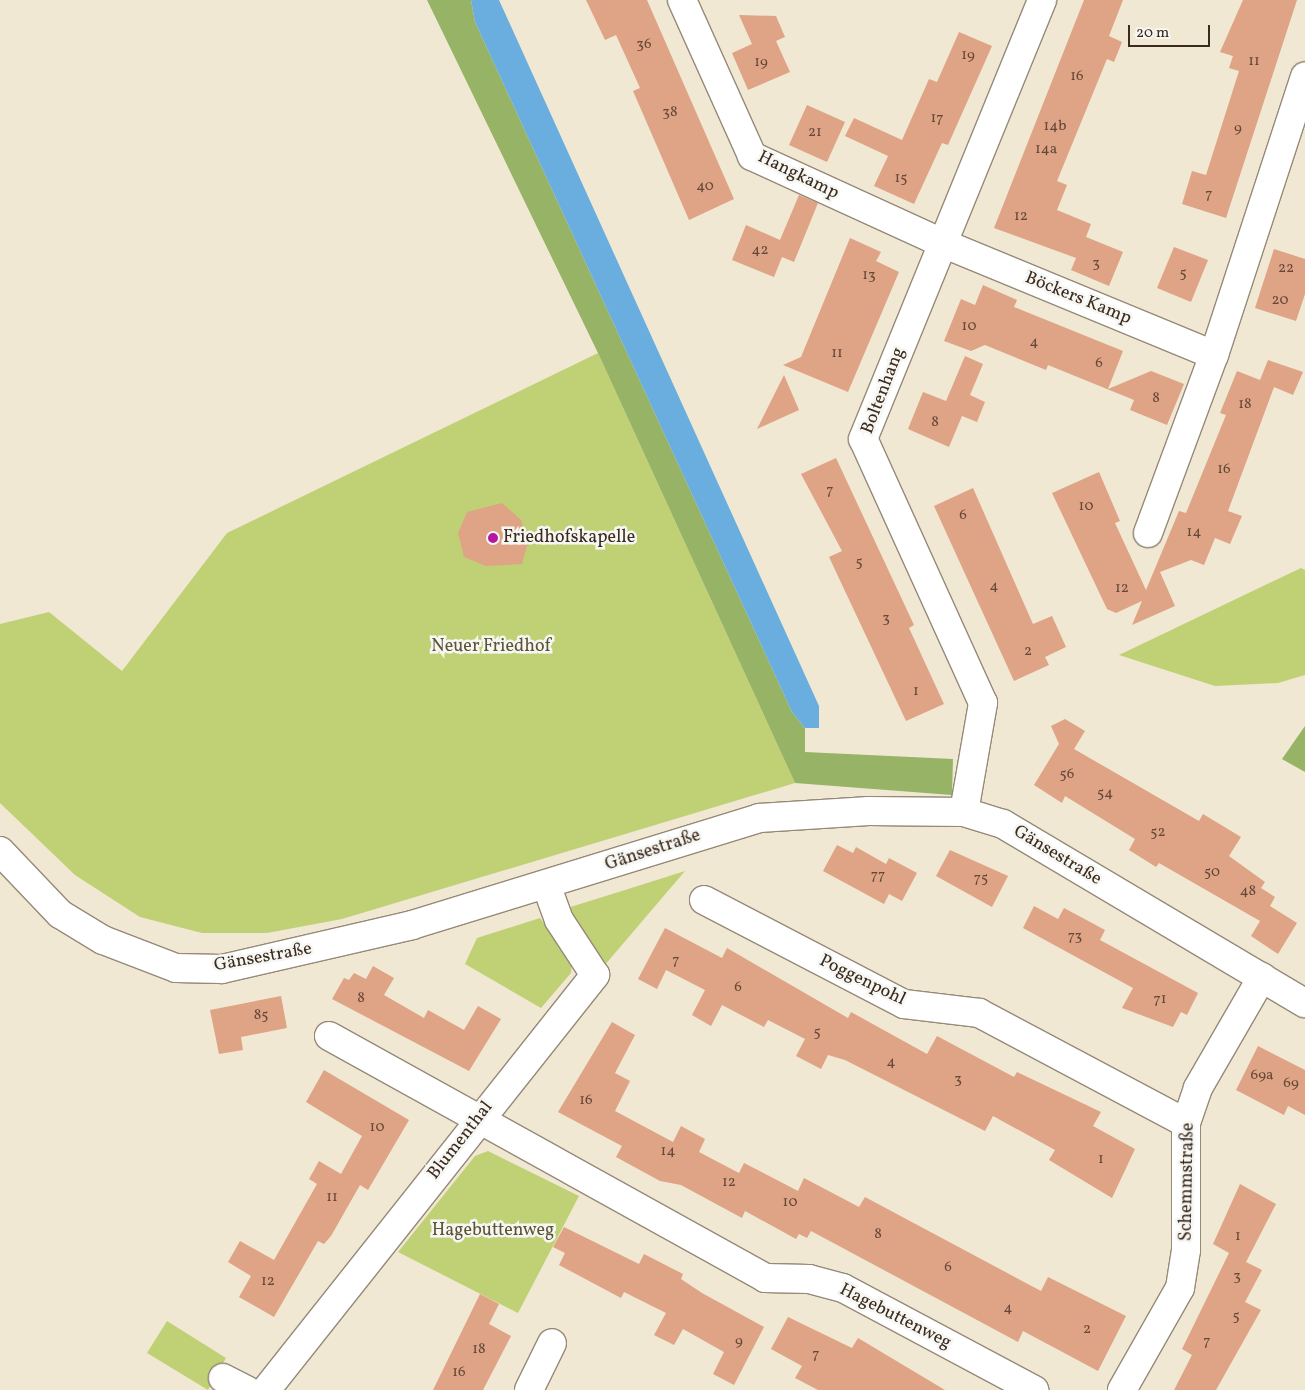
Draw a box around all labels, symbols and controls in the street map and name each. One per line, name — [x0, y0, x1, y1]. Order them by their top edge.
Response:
scale bar — [1130, 15, 1212, 47]
text: 20 m — [1136, 23, 1169, 44]
house number: 36 — [636, 36, 652, 54]
house number: 19 — [961, 47, 975, 65]
house number: 11 — [1248, 53, 1260, 71]
house number: 19 — [754, 54, 768, 72]
house number: 16 — [1070, 68, 1084, 86]
house number: 38 — [662, 104, 678, 122]
house number: 17 — [930, 110, 944, 128]
house number: 14b — [1044, 118, 1066, 136]
house number: 9 — [1234, 120, 1242, 138]
house number: 21 — [808, 124, 822, 142]
house number: 14a — [1035, 141, 1057, 159]
street label: Hangkamp — [754, 147, 842, 205]
house number: 15 — [894, 170, 908, 188]
house number: 40 — [696, 178, 714, 196]
house number: 7 — [1205, 186, 1213, 204]
house number: 12 — [1014, 208, 1028, 226]
house number: 42 — [751, 242, 769, 260]
house number: 3 — [1092, 255, 1100, 273]
house number: 22 — [1278, 260, 1294, 278]
house number: 5 — [1179, 265, 1187, 283]
house number: 13 — [862, 267, 876, 285]
street label: Böckers Kamp — [1022, 268, 1134, 330]
house number: 20 — [1272, 292, 1288, 310]
house number: 10 — [962, 318, 976, 336]
house number: 4 — [1030, 334, 1038, 352]
house number: 11 — [831, 345, 843, 363]
street label: Boltenhang — [858, 345, 910, 437]
house number: 6 — [1095, 355, 1103, 373]
house number: 8 — [1152, 390, 1160, 408]
house number: 18 — [1238, 396, 1252, 414]
house number: 8 — [931, 414, 939, 432]
house number: 16 — [1217, 461, 1231, 479]
house number: 7 — [826, 482, 834, 500]
house number: 10 — [1079, 498, 1093, 516]
house number: 6 — [959, 507, 967, 525]
house number: 14 — [1187, 524, 1201, 542]
place label: Friedhofskapelle — [503, 527, 635, 549]
marker: Friedhofskapelle — [487, 532, 499, 544]
house number: 5 — [855, 554, 863, 572]
house number: 4 — [990, 578, 998, 596]
house number: 12 — [1115, 580, 1129, 598]
house number: 3 — [882, 610, 890, 628]
park label: Neuer Friedhof — [431, 636, 551, 658]
house number: 2 — [1024, 643, 1032, 661]
house number: 1 — [913, 683, 919, 701]
house number: 56 — [1060, 766, 1074, 784]
house number: 54 — [1097, 785, 1113, 803]
street label: Gänsestraße — [1009, 821, 1105, 891]
house number: 52 — [1150, 824, 1166, 842]
street label: Gänsestraße — [603, 825, 703, 877]
house number: 50 — [1204, 864, 1220, 882]
house number: 77 — [871, 867, 885, 885]
house number: 75 — [974, 870, 988, 888]
house number: 48 — [1240, 883, 1256, 901]
house number: 73 — [1068, 928, 1082, 946]
street label: Gänsestraße — [212, 939, 314, 977]
street label: Poggenpohl — [815, 951, 909, 1011]
house number: 7 — [672, 952, 680, 970]
house number: 6 — [734, 979, 742, 997]
house number: 8 — [357, 990, 365, 1008]
house number: 71 — [1153, 991, 1167, 1009]
house number: 85 — [254, 1007, 268, 1025]
house number: 5 — [813, 1024, 821, 1042]
house number: 4 — [887, 1054, 895, 1072]
house number: 69a — [1251, 1067, 1273, 1085]
house number: 3 — [954, 1071, 962, 1089]
house number: 69 — [1283, 1075, 1299, 1093]
house number: 16 — [579, 1092, 593, 1110]
street label: Blumenthal — [424, 1098, 498, 1184]
house number: 10 — [370, 1119, 384, 1137]
street label: Schemmstraße — [1176, 1123, 1200, 1241]
house number: 14 — [661, 1143, 675, 1161]
house number: 1 — [1098, 1151, 1104, 1169]
house number: 12 — [722, 1174, 736, 1192]
house number: 11 — [326, 1189, 338, 1207]
house number: 10 — [783, 1194, 797, 1212]
park label: Hagebuttenweg — [432, 1220, 554, 1242]
house number: 8 — [874, 1226, 882, 1244]
house number: 1 — [1235, 1228, 1241, 1246]
house number: 6 — [944, 1259, 952, 1277]
house number: 3 — [1233, 1268, 1241, 1286]
house number: 12 — [261, 1273, 275, 1291]
street label: Hagebuttenweg — [835, 1280, 955, 1354]
house number: 4 — [1004, 1300, 1012, 1318]
house number: 5 — [1232, 1308, 1240, 1326]
house number: 2 — [1083, 1321, 1091, 1339]
house number: 9 — [735, 1333, 743, 1351]
house number: 7 — [1203, 1333, 1211, 1351]
house number: 18 — [472, 1341, 486, 1359]
house number: 7 — [812, 1346, 820, 1364]
house number: 16 — [452, 1364, 466, 1382]

